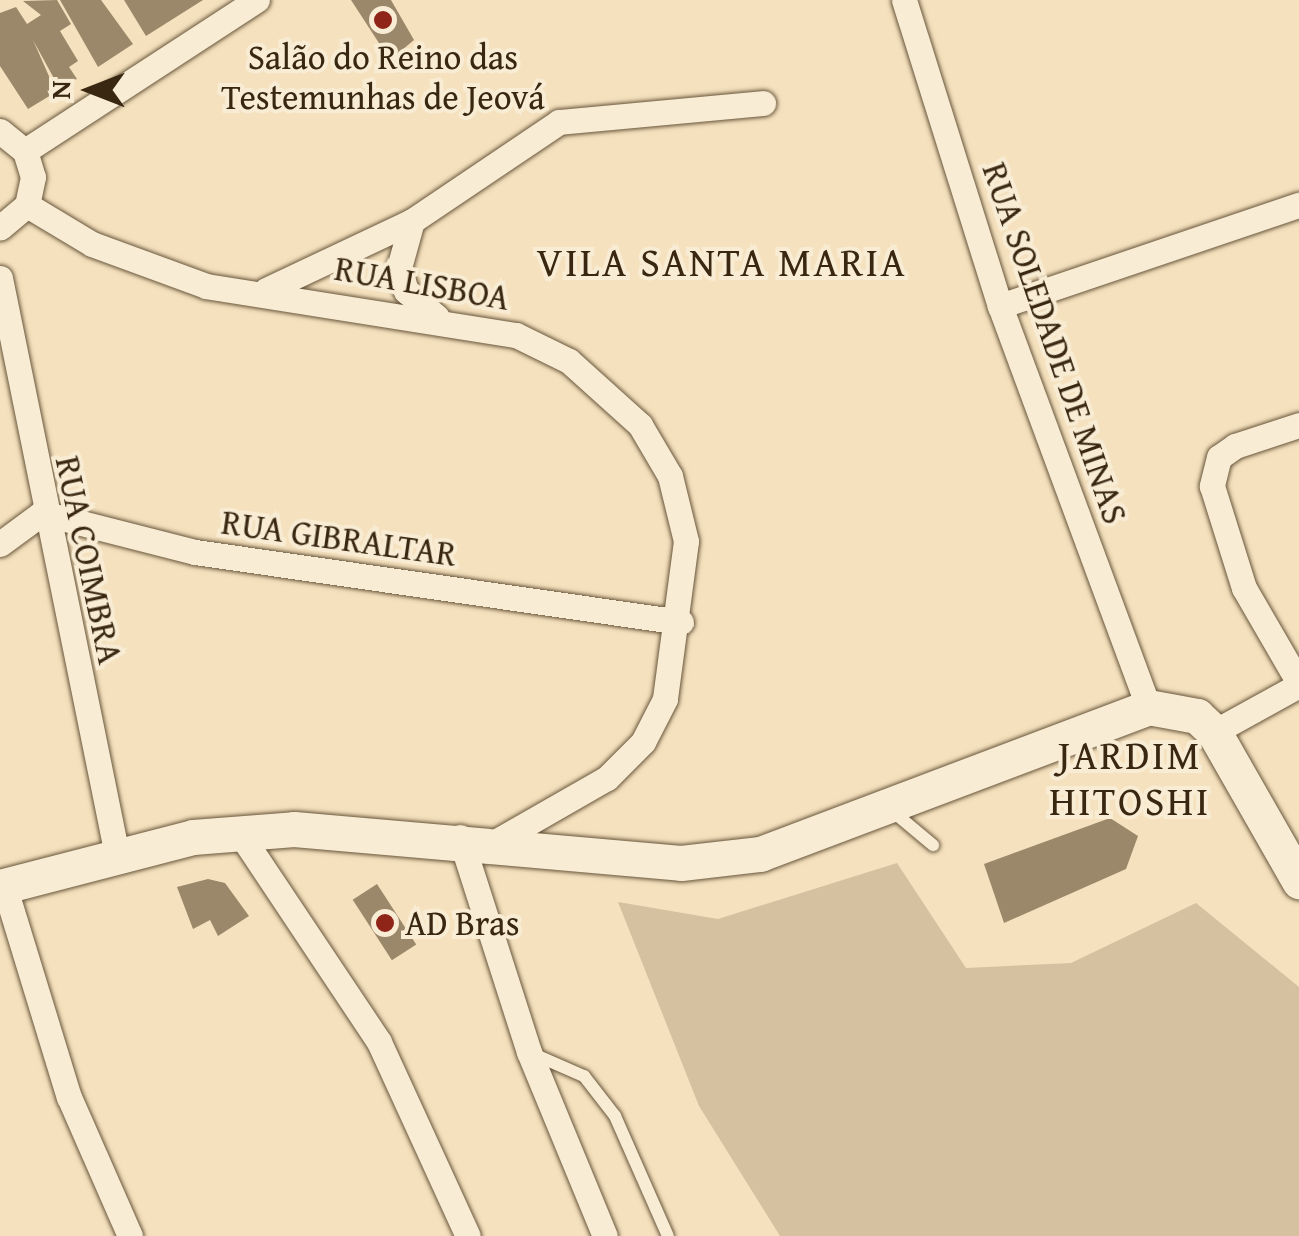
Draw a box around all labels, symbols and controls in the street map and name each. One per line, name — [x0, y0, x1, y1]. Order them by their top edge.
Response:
marker: Salão do Reino das Testemunhas de Jeová — [372, 9, 394, 31]
place label: Salão do Reino das Testemunhas de Jeová — [221, 36, 545, 118]
north arrow — [40, 40, 140, 140]
text: N — [39, 81, 80, 99]
street label: RUA SOLEDADE DE MINAS — [973, 157, 1137, 529]
district label: VILA SANTA MARIA — [537, 238, 907, 286]
street label: RUA LISBOA — [331, 247, 513, 319]
street label: RUA COIMBRA — [46, 452, 132, 668]
street label: RUA GIBRALTAR — [219, 501, 459, 575]
district label: JARDIM HITOSHI — [1049, 731, 1211, 825]
place label: AD Bras — [405, 902, 520, 944]
marker: AD Bras — [374, 912, 396, 934]

